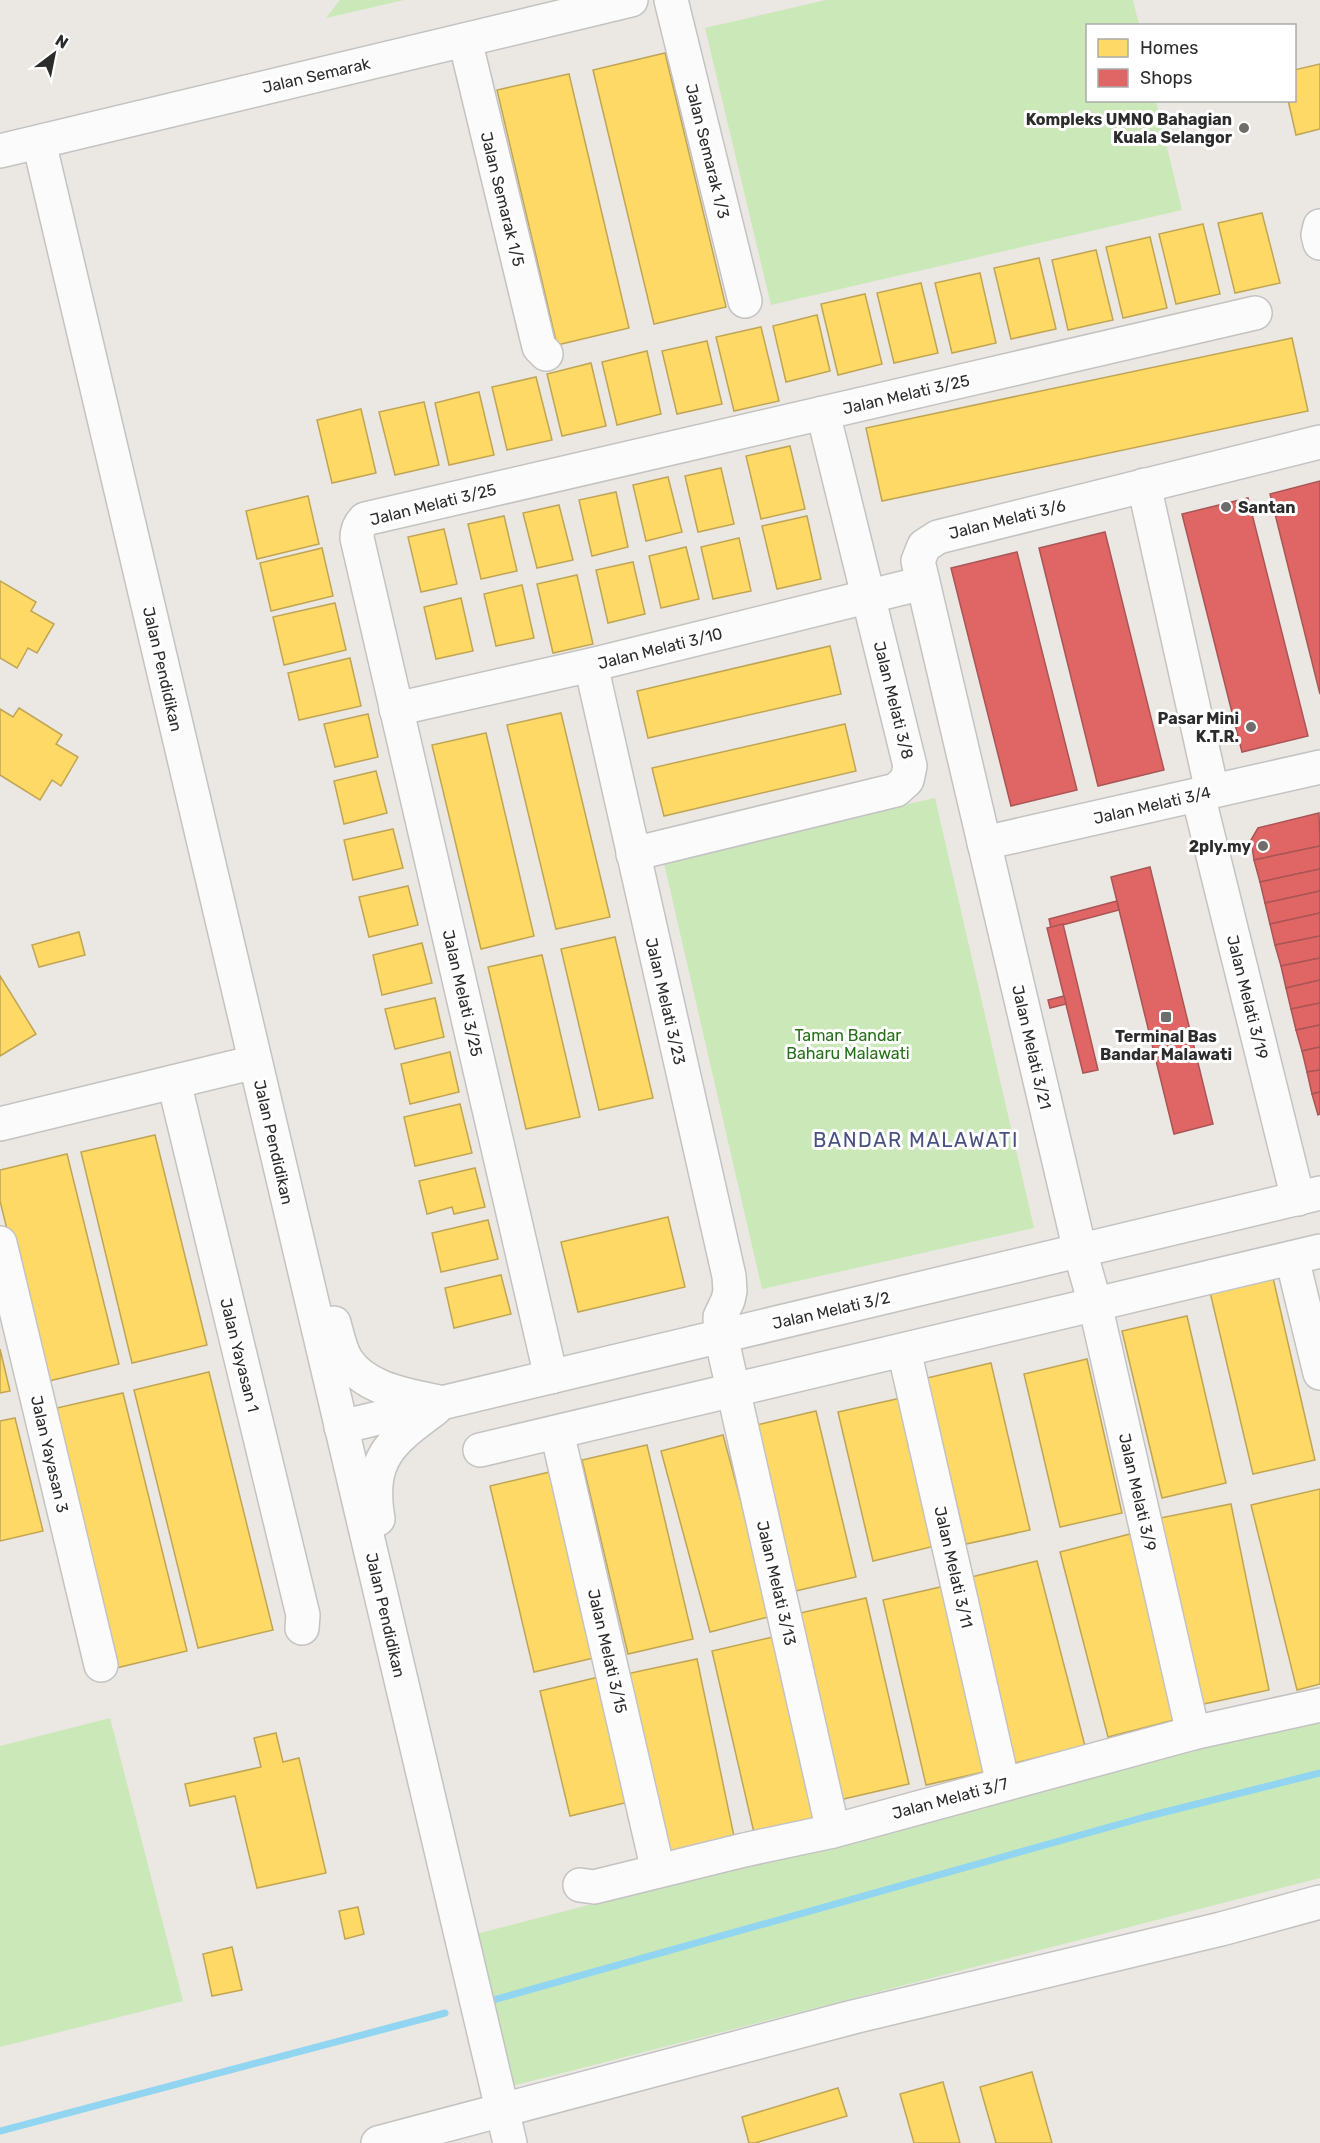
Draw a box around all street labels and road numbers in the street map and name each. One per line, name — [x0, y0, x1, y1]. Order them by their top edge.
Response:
street label: Jalan Semarak — [260, 54, 373, 97]
street label: Jalan Semarak 1/3 — [682, 82, 733, 220]
street label: Jalan Semarak 1/5 — [477, 130, 528, 268]
street label: Jalan Melati 3/25 — [841, 371, 971, 418]
street label: Jalan Melati 3/25 — [368, 480, 498, 529]
street label: Jalan Melati 3/6 — [947, 496, 1068, 543]
street label: Jalan Pendidikan — [139, 605, 186, 733]
street label: Jalan Melati 3/10 — [596, 624, 724, 673]
street label: Jalan Melati 3/8 — [870, 639, 917, 761]
street label: Jalan Melati 3/4 — [1092, 783, 1213, 828]
street label: Jalan Melati 3/25 — [439, 928, 486, 1058]
street label: Jalan Melati 3/19 — [1223, 933, 1272, 1061]
street label: Jalan Melati 3/23 — [642, 936, 689, 1066]
street label: Jalan Melati 3/21 — [1008, 983, 1055, 1111]
street label: Jalan Pendidikan — [250, 1078, 297, 1206]
street label: Jalan Melati 3/2 — [770, 1288, 892, 1333]
street label: Jalan Yayasan 1 — [216, 1296, 263, 1414]
street label: Jalan Yayasan 3 — [27, 1394, 72, 1515]
street label: Jalan Melati 3/9 — [1115, 1431, 1160, 1553]
street label: Jalan Melati 3/11 — [930, 1504, 977, 1630]
street label: Jalan Melati 3/13 — [753, 1519, 800, 1647]
street label: Jalan Pendidikan — [362, 1551, 409, 1679]
street label: Jalan Melati 3/15 — [584, 1587, 631, 1715]
street label: Jalan Melati 3/7 — [890, 1774, 1010, 1823]

